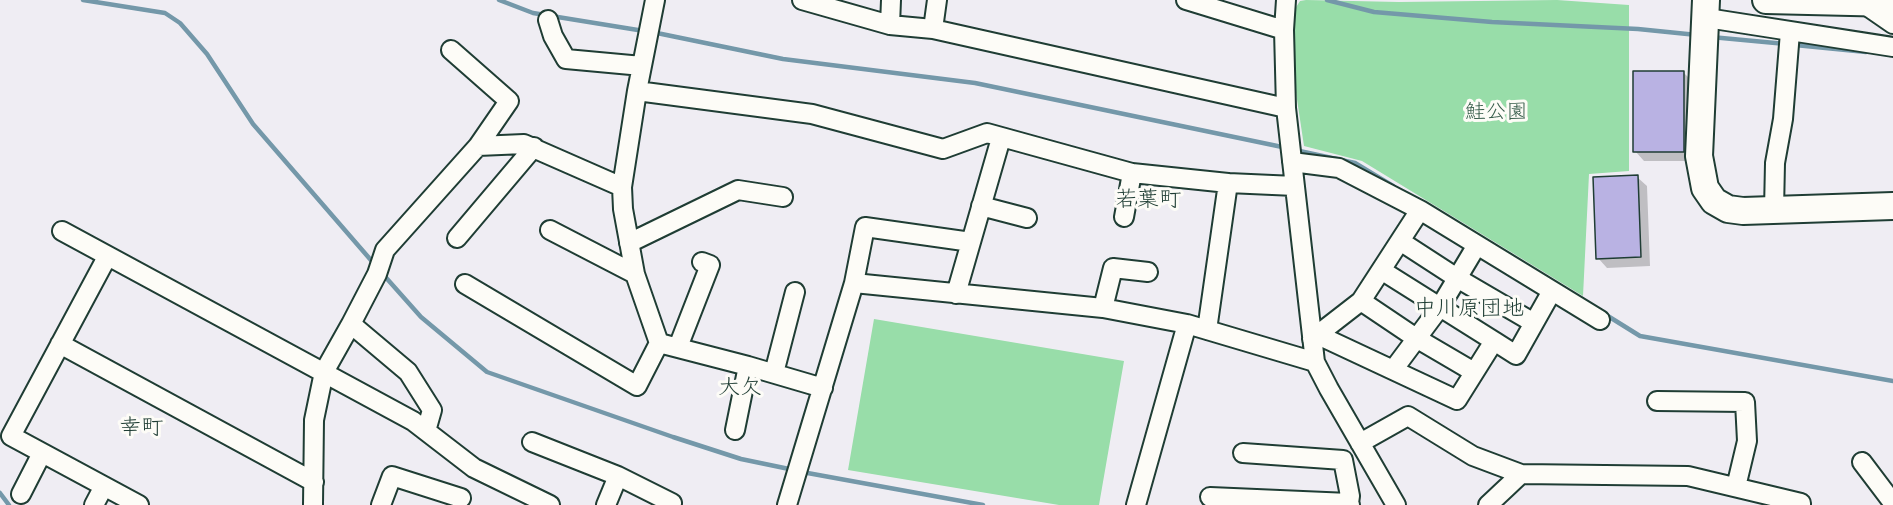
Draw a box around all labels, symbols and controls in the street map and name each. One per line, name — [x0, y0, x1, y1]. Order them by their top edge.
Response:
park label: 鮭公園 — [1465, 99, 1527, 125]
district label: 若葉町 — [1115, 187, 1181, 213]
district label: 中川原団地 — [1414, 296, 1524, 322]
district label: 大欠 — [718, 375, 762, 401]
district label: 幸町 — [119, 415, 163, 441]

